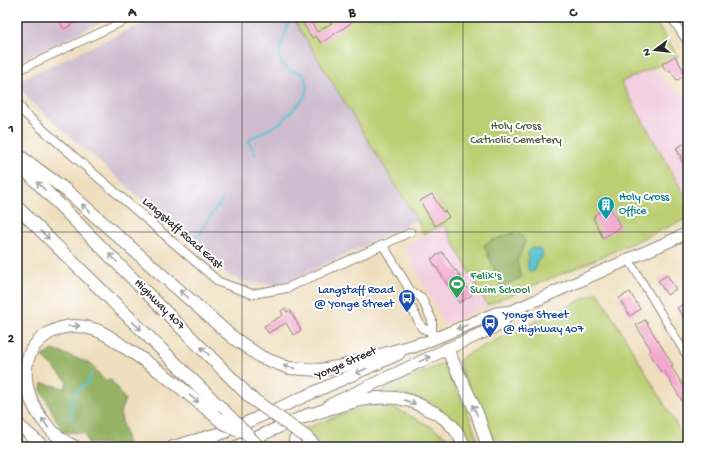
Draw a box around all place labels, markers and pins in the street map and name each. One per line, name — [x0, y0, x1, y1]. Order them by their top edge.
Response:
place label: Holy Cross Office — [619, 191, 670, 219]
building icon: Holy Cross Office — [596, 195, 616, 220]
place label: Felix's Swim School — [469, 270, 530, 298]
sports icon: Felix's Swim School — [447, 274, 467, 299]
place label: Langstaff Road @ Yonge Street — [314, 284, 395, 312]
bus stop icon: Langstaff Road @ Yonge Street — [397, 288, 417, 313]
place label: Yonge Street @ Highway 407 — [502, 309, 585, 337]
bus stop icon: Yonge Street @ Highway 407 — [480, 313, 500, 338]

